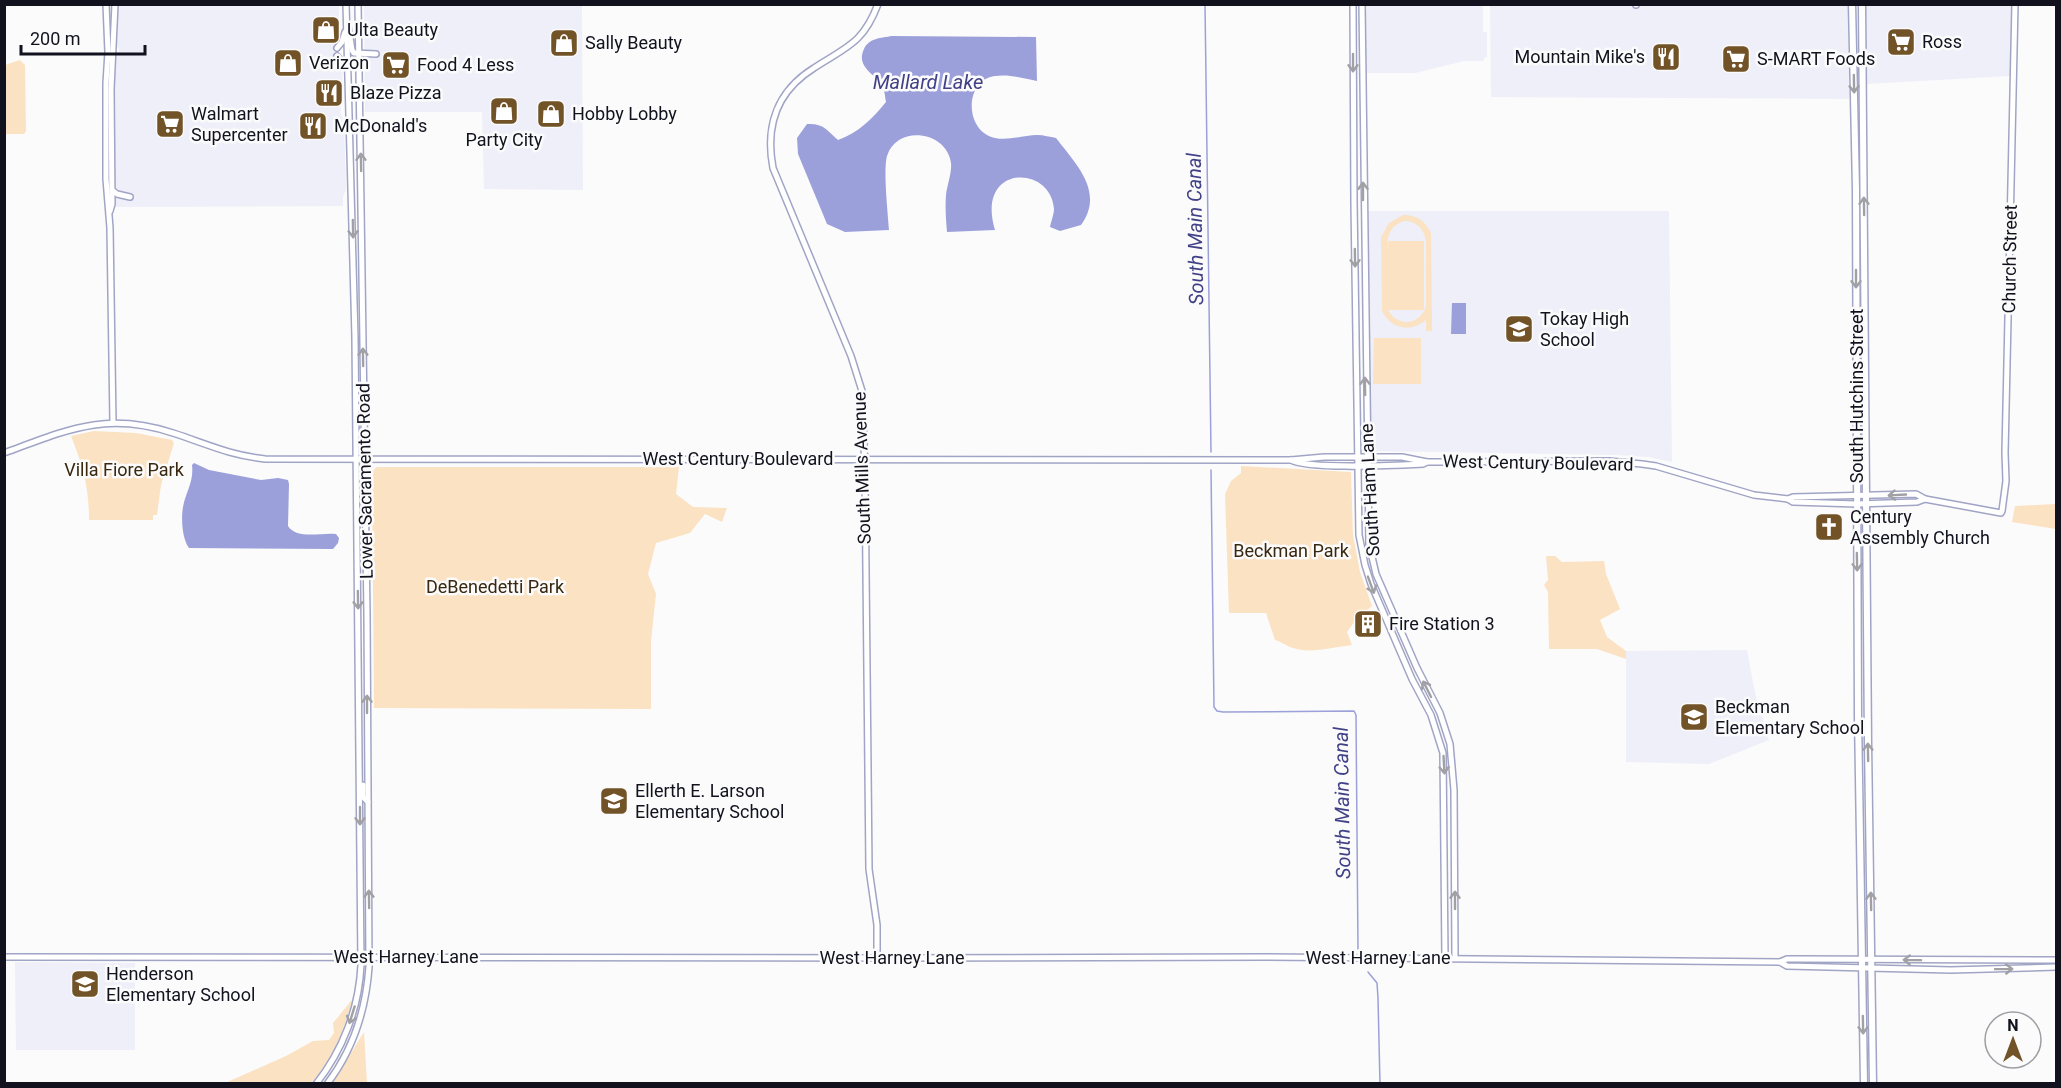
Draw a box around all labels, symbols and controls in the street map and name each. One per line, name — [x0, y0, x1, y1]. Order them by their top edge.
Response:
shop icon: Ulta Beauty — [310, 14, 342, 46]
scale bar — [21, 18, 146, 56]
place label: Ulta Beauty — [347, 19, 439, 40]
supermarket icon: Ross — [1885, 26, 1917, 58]
shop icon: Sally Beauty — [548, 27, 580, 59]
text: 200 m — [30, 28, 81, 49]
place label: Ross — [1922, 31, 1962, 52]
place label: Sally Beauty — [585, 32, 683, 53]
restaurant icon: Mountain Mike's — [1650, 41, 1682, 73]
supermarket icon: S-MART Foods — [1720, 43, 1752, 75]
place label: Mountain Mike's — [1515, 46, 1645, 67]
shop icon: Verizon — [272, 47, 304, 79]
place label: S-MART Foods — [1757, 48, 1875, 69]
supermarket icon: Food 4 Less — [380, 49, 412, 81]
place label: Verizon — [309, 52, 369, 73]
one-way arrow — [1347, 52, 1359, 72]
place label: Food 4 Less — [417, 54, 514, 75]
water label: Mallard Lake — [873, 70, 983, 94]
one-way arrow — [1848, 73, 1860, 93]
restaurant icon: Blaze Pizza — [313, 77, 345, 109]
place label: Blaze Pizza — [350, 82, 442, 103]
shop icon: Party City — [488, 95, 520, 127]
shop icon: Hobby Lobby — [535, 98, 567, 130]
place label: Walmart Supercenter — [191, 103, 288, 145]
place label: Hobby Lobby — [572, 103, 677, 124]
supermarket icon: Walmart Supercenter — [154, 108, 186, 140]
restaurant icon: McDonald's — [297, 110, 329, 142]
place label: McDonald's — [334, 115, 427, 136]
place label: Party City — [466, 129, 543, 150]
water label: South Main Canal — [1182, 152, 1208, 305]
one-way arrow — [355, 153, 367, 173]
one-way arrow — [1357, 182, 1369, 202]
one-way arrow — [1858, 197, 1870, 217]
street label: Church Street — [1998, 204, 2021, 314]
one-way arrow — [347, 219, 359, 239]
one-way arrow — [1349, 247, 1360, 267]
one-way arrow — [1850, 268, 1862, 288]
place label: Tokay High School — [1540, 308, 1629, 350]
street label: South Hutchins Street — [1846, 309, 1867, 483]
school or university icon: Tokay High School — [1503, 313, 1535, 345]
one-way arrow — [357, 348, 369, 368]
one-way arrow — [1359, 377, 1371, 397]
street label: Lower Sacramento Road — [352, 383, 377, 579]
street label: South Mills Avenue — [848, 391, 875, 545]
street label: South Ham Lane — [1356, 423, 1383, 557]
street label: West Century Boulevard — [643, 448, 833, 469]
street label: West Century Boulevard — [1442, 450, 1634, 475]
park label: Villa Fiore Park — [64, 459, 185, 480]
one-way arrow — [1887, 489, 1907, 500]
place label: Century Assembly Church — [1850, 506, 1990, 548]
church icon: Century Assembly Church — [1813, 511, 1845, 543]
park label: Beckman Park — [1233, 540, 1350, 561]
one-way arrow — [1851, 552, 1863, 572]
one-way arrow — [1367, 575, 1378, 594]
park label: DeBenedetti Park — [426, 576, 565, 597]
one-way arrow — [352, 590, 364, 610]
building icon: Fire Station 3 — [1352, 608, 1384, 640]
place label: Fire Station 3 — [1389, 613, 1495, 634]
one-way arrow — [1421, 680, 1433, 698]
one-way arrow — [362, 695, 373, 715]
place label: Beckman Elementary School — [1715, 696, 1864, 738]
school or university icon: Beckman Elementary School — [1678, 701, 1710, 733]
water label: South Main Canal — [1329, 726, 1355, 879]
one-way arrow — [1863, 743, 1874, 763]
one-way arrow — [1439, 754, 1450, 774]
place label: Ellerth E. Larson Elementary School — [635, 780, 784, 822]
school or university icon: Ellerth E. Larson Elementary School — [598, 785, 630, 817]
one-way arrow — [354, 806, 366, 826]
one-way arrow — [363, 890, 375, 910]
one-way arrow — [1449, 890, 1461, 910]
one-way arrow — [1865, 891, 1877, 911]
street label: West Harney Lane — [334, 946, 478, 967]
street label: West Harney Lane — [820, 947, 964, 968]
street label: West Harney Lane — [1306, 947, 1450, 968]
one-way arrow — [1902, 955, 1922, 966]
place label: Henderson Elementary School — [106, 963, 255, 1005]
one-way arrow — [1993, 963, 2013, 975]
school or university icon: Henderson Elementary School — [69, 968, 101, 1000]
one-way arrow — [346, 1005, 357, 1024]
north arrow — [1983, 1010, 2043, 1070]
one-way arrow — [1857, 1015, 1869, 1035]
text: N — [2007, 1016, 2019, 1035]

